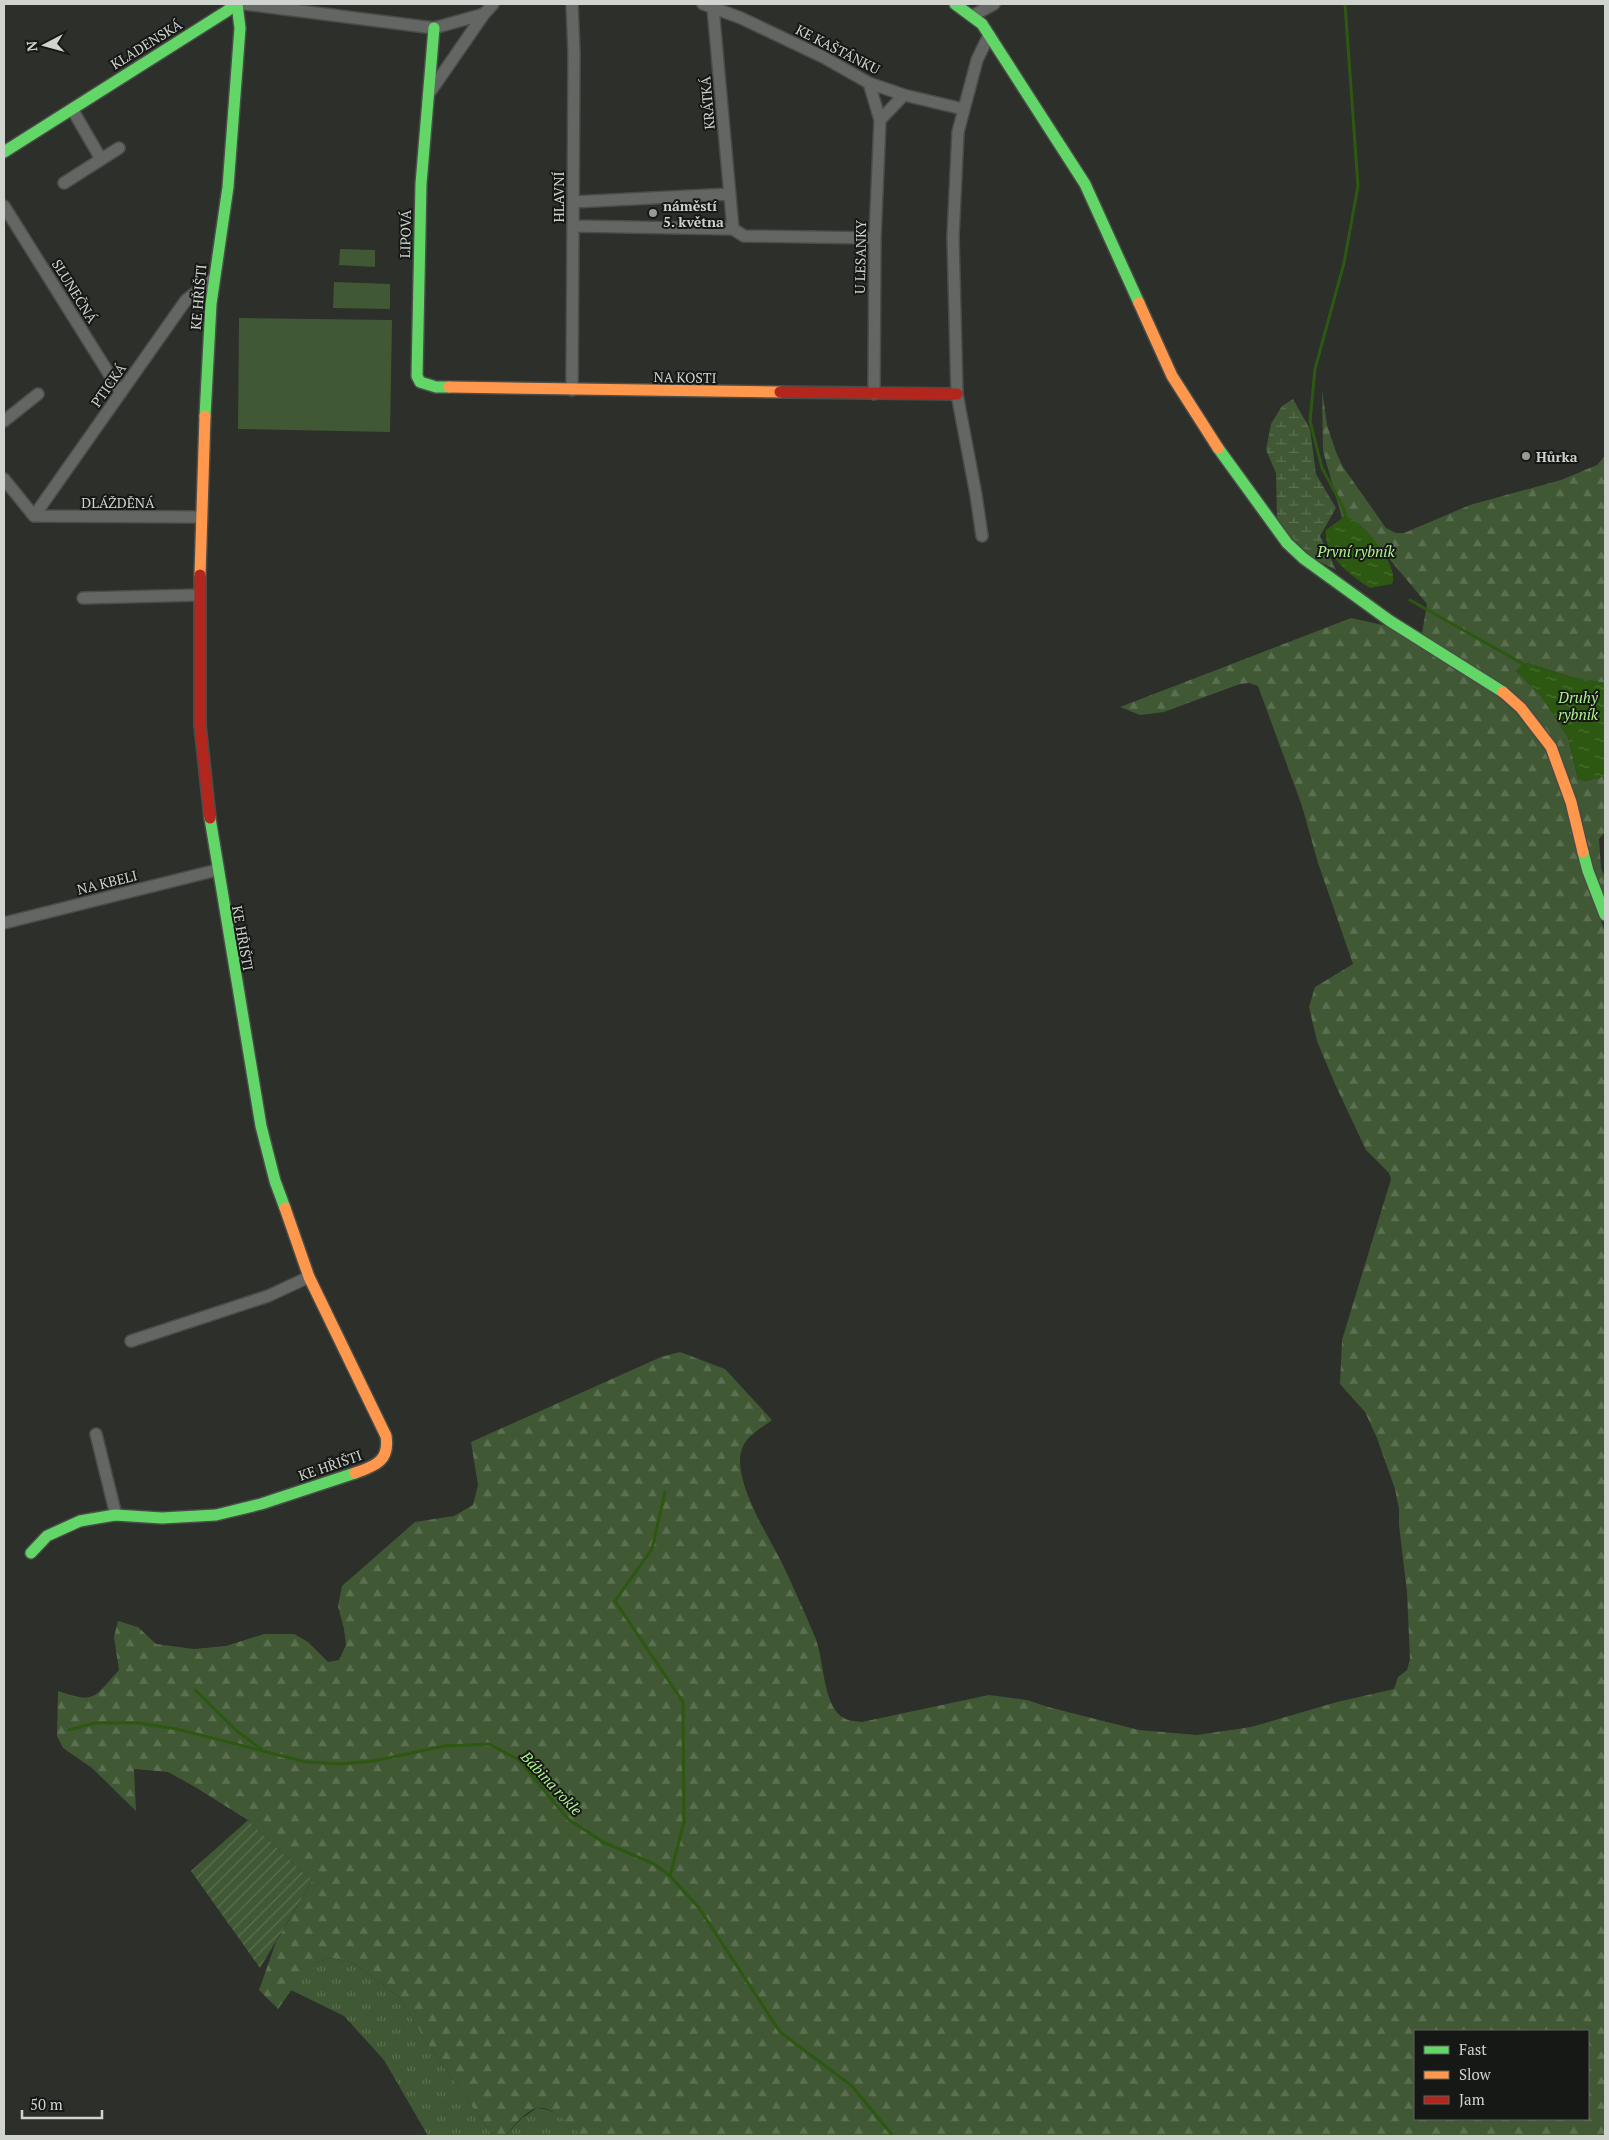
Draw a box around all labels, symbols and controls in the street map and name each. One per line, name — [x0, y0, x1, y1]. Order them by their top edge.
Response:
street label: KLADENSKÁ — [107, 14, 185, 73]
north arrow — [20, 20, 70, 70]
street label: KE KAŠTÁNKU — [793, 20, 884, 79]
text: N — [22, 40, 42, 53]
street label: KRÁTKÁ — [695, 75, 719, 130]
street label: HLAVNÍ — [549, 172, 568, 222]
place label: náměstí 5. května — [663, 196, 724, 231]
marker: náměstí 5. května — [647, 207, 659, 219]
street label: LIPOVÁ — [395, 209, 415, 258]
street label: U LESANKY — [850, 219, 870, 294]
street label: SLUNEČNÁ — [48, 256, 102, 327]
street label: KE HŘIŠTI — [186, 263, 210, 331]
street label: PTICKÁ — [86, 359, 130, 411]
street label: NA KOSTI — [653, 367, 717, 387]
place label: Hůrka — [1536, 447, 1578, 466]
marker: Hůrka — [1520, 450, 1532, 462]
street label: DLÁŽDĚNÁ — [81, 493, 155, 512]
water label: První rybník — [1316, 541, 1396, 561]
water label: Druhý rybník — [1557, 687, 1599, 724]
street label: NA KBELI — [75, 865, 139, 899]
street label: KE HŘIŠTI — [228, 904, 258, 972]
street label: KE HŘIŠTI — [296, 1445, 364, 1485]
water label: Bábina rokle — [516, 1746, 587, 1819]
legend — [1414, 2030, 1589, 2120]
text: Fast — [1459, 2039, 1487, 2059]
text: Slow — [1459, 2064, 1492, 2084]
scale bar — [22, 2088, 102, 2120]
text: Jam — [1459, 2089, 1485, 2109]
text: 50 m — [30, 2094, 63, 2114]

